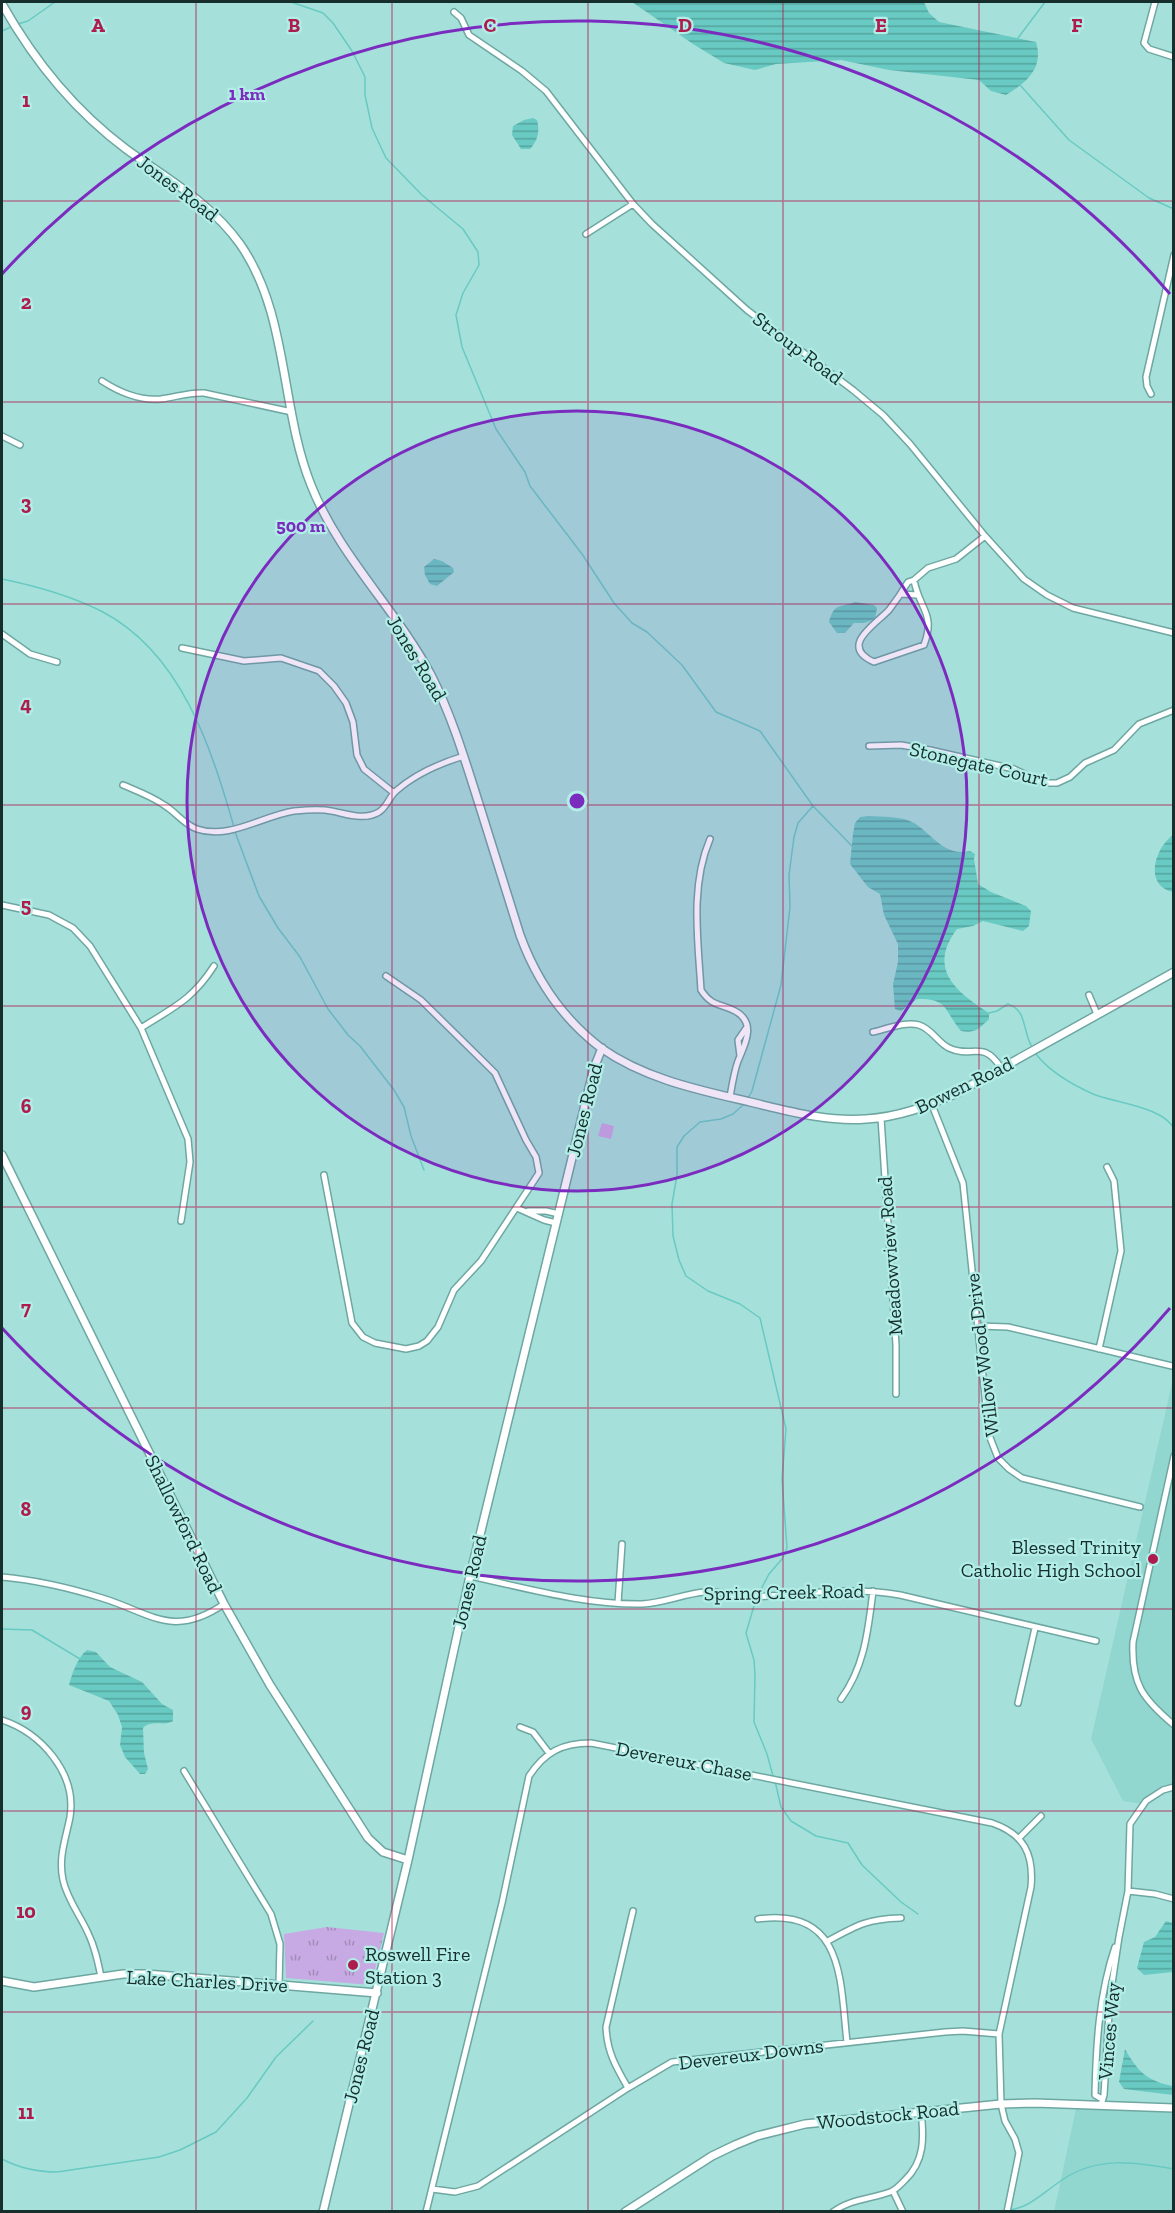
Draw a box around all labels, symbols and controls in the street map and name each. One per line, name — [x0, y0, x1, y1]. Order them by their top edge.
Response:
text: A — [91, 13, 105, 37]
text: B — [288, 13, 300, 37]
text: C — [484, 13, 497, 37]
text: D — [678, 13, 692, 37]
text: E — [875, 13, 887, 37]
text: F — [1071, 13, 1083, 37]
text: 1 km — [229, 83, 265, 105]
text: 1 — [22, 88, 30, 112]
street label: Jones Road — [132, 150, 224, 226]
text: 2 — [21, 290, 32, 314]
street label: Stroup Road — [748, 306, 848, 390]
text: 3 — [21, 491, 32, 515]
text: 500 m — [276, 515, 326, 537]
street label: Jones Road — [382, 611, 452, 705]
text: 4 — [20, 692, 32, 716]
street label: Stonegate Court — [907, 736, 1051, 792]
centre of rings — [567, 791, 587, 811]
text: 5 — [21, 893, 31, 917]
street label: Bowen Road — [911, 1051, 1017, 1119]
street label: Jones Road — [561, 1060, 607, 1159]
text: 6 — [21, 1094, 32, 1118]
street label: Meadowview Road — [872, 1175, 908, 1337]
street label: Willow Wood Drive — [960, 1272, 1004, 1438]
text: 7 — [21, 1296, 31, 1320]
street label: Shallowford Road — [140, 1451, 228, 1597]
text: 8 — [21, 1497, 32, 1521]
street label: Jones Road — [447, 1532, 491, 1631]
place label: Blessed Trinity Catholic High School — [961, 1535, 1142, 1582]
marker: Blessed Trinity Catholic High School — [1146, 1552, 1160, 1566]
street label: Spring Creek Road — [703, 1579, 865, 1605]
text: 9 — [21, 1698, 32, 1722]
street label: Devereux Chase — [614, 1736, 754, 1786]
text: 10 — [16, 1899, 36, 1923]
place label: Roswell Fire Station 3 — [365, 1942, 470, 1989]
marker: Roswell Fire Station 3 — [346, 1958, 360, 1972]
street label: Lake Charles Drive — [126, 1965, 288, 1997]
street label: Vinces Way — [1093, 1980, 1125, 2082]
street label: Jones Road — [338, 2006, 384, 2105]
street label: Devereux Downs — [677, 2033, 825, 2075]
street label: Woodstock Road — [816, 2096, 960, 2134]
text: 11 — [18, 2100, 34, 2124]

